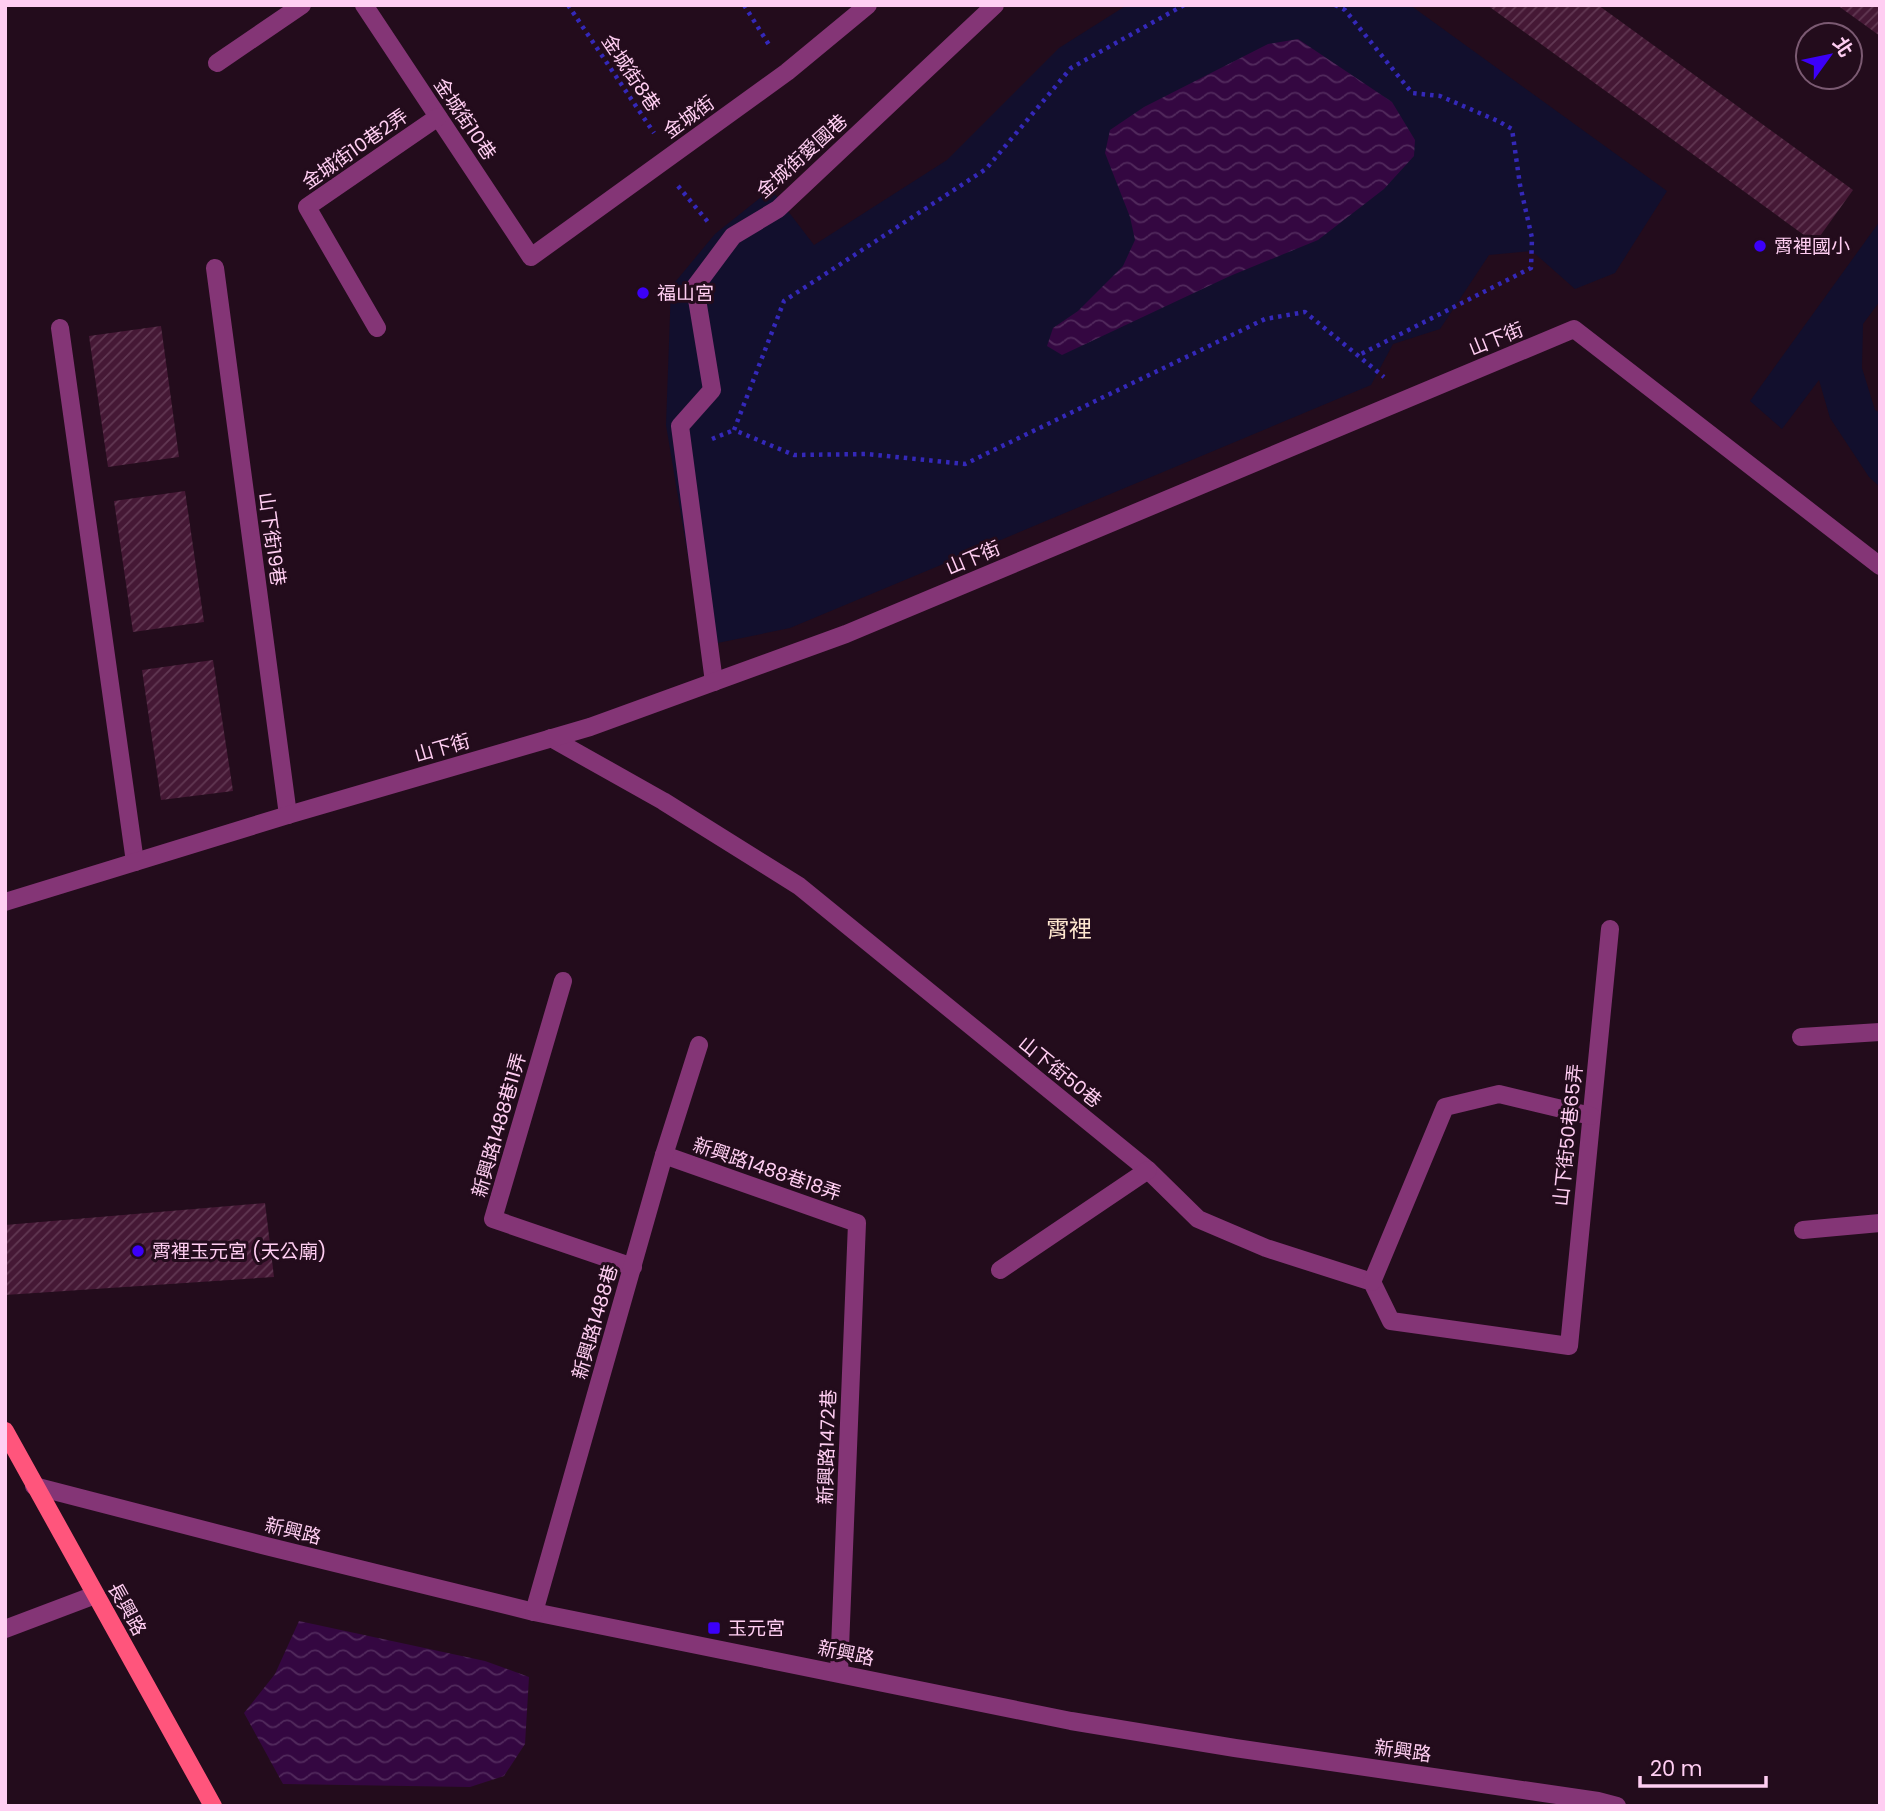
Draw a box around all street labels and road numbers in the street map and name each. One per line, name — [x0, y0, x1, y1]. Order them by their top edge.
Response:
street label: 金城街8巷 — [595, 29, 667, 117]
street label: 金城街10巷 — [428, 72, 502, 166]
street label: 金城街 — [658, 89, 720, 145]
street label: 金城街10巷2弄 — [296, 102, 414, 196]
street label: 金城街愛國巷 — [751, 108, 853, 204]
street label: 山下街 — [1465, 316, 1527, 362]
street label: 山下街19巷 — [252, 491, 292, 587]
street label: 山下街 — [941, 534, 1005, 582]
street label: 山下街 — [411, 727, 473, 769]
street label: 山下街50巷 — [1013, 1030, 1107, 1114]
street label: 新興路1488巷11弄 — [465, 1050, 533, 1200]
street label: 山下街50巷65弄 — [1547, 1063, 1589, 1207]
street label: 新興路1488巷18弄 — [689, 1131, 845, 1207]
street label: 新興路1488巷 — [566, 1262, 624, 1382]
street label: 新興路1472巷 — [811, 1389, 843, 1505]
street label: 新興路 — [262, 1511, 324, 1551]
street label: 長興路 — [101, 1578, 153, 1640]
street label: 新興路 — [815, 1634, 877, 1672]
street label: 新興路 — [1373, 1734, 1433, 1768]

